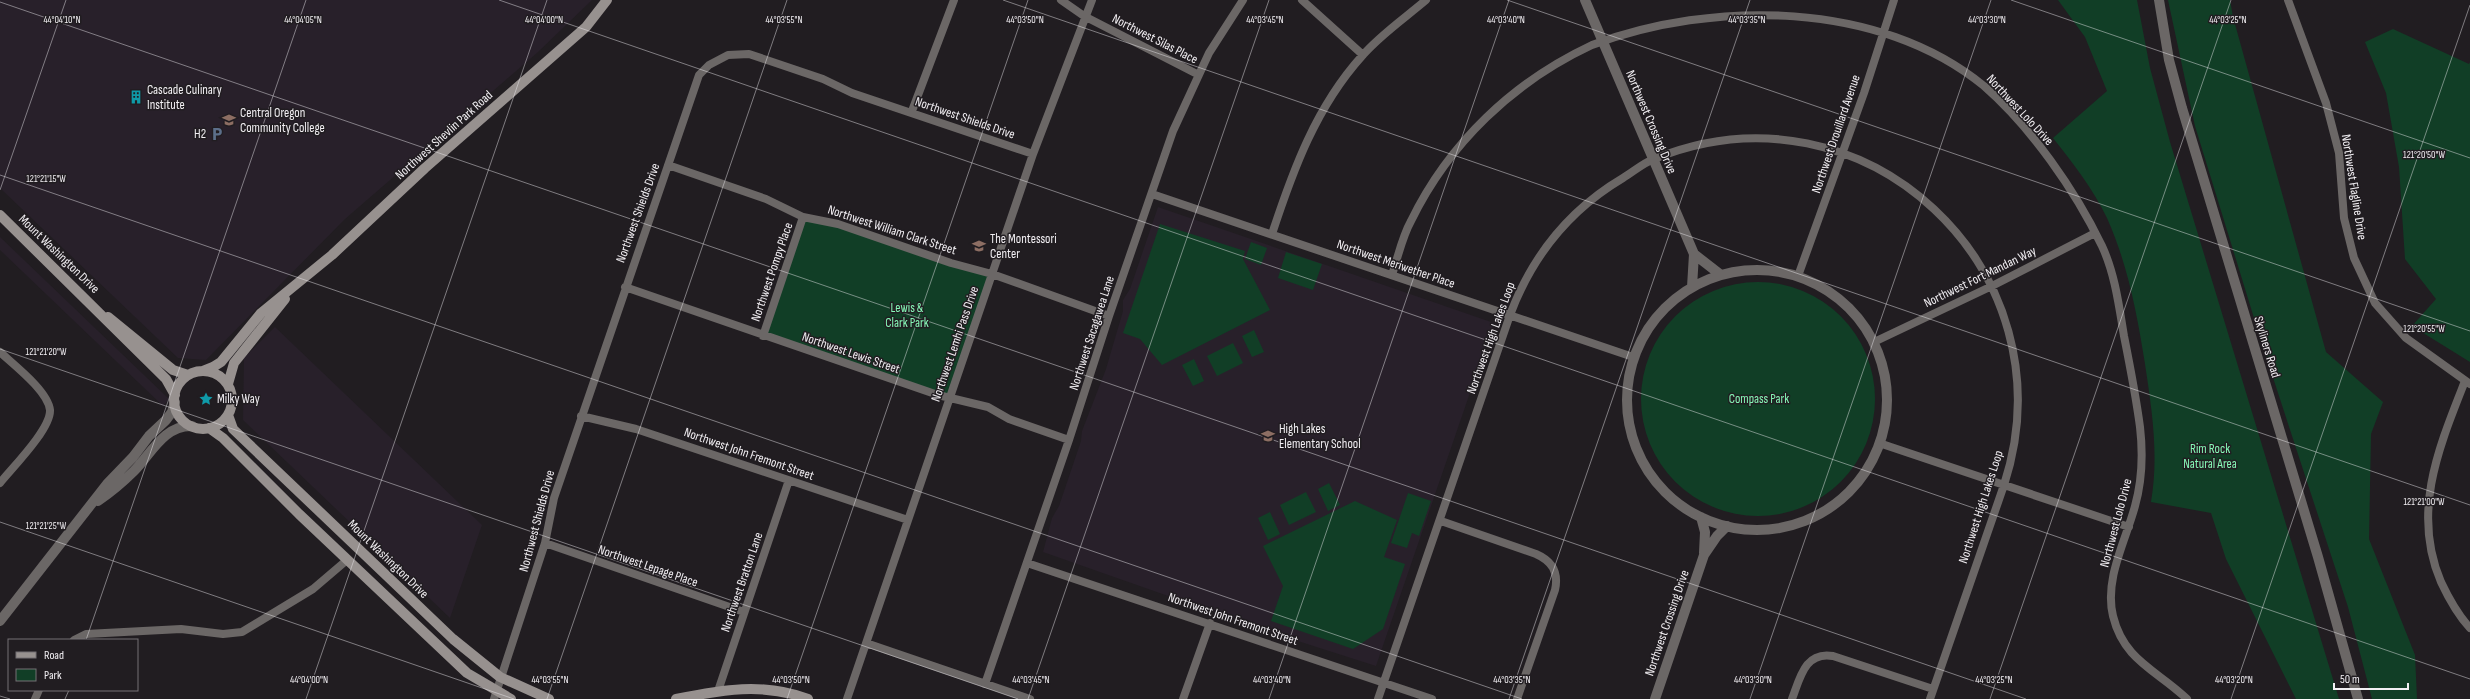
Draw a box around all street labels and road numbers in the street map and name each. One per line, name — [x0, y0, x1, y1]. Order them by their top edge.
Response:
street label: Northwest Silas Place — [1109, 11, 1201, 67]
street label: Northwest Crossing Drive — [1622, 68, 1680, 176]
street label: Northwest Lolo Drive — [1983, 71, 2057, 149]
street label: Northwest Drouillard Avenue — [1808, 73, 1864, 195]
street label: Northwest Shevlin Park Road — [392, 87, 496, 183]
street label: Northwest Shields Drive — [913, 93, 1017, 143]
street label: Northwest Flagline Drive — [2338, 133, 2370, 241]
street label: Northwest Shields Drive — [613, 161, 663, 265]
street label: Northwest William Clark Street — [826, 202, 958, 258]
street label: Mount Washington Drive — [15, 211, 103, 297]
street label: Northwest Pompy Place — [748, 220, 796, 324]
street label: Northwest Meriwether Place — [1335, 236, 1457, 292]
street label: Northwest Fort Mandan Way — [1921, 243, 2039, 311]
street label: Northwest Sacagawea Lane — [1066, 274, 1118, 392]
street label: Northwest High Lakes Loop — [1463, 280, 1519, 396]
street label: Northwest Lemhi Pass Drive — [928, 284, 982, 404]
street label: Skyliners Road — [2250, 314, 2284, 380]
street label: Northwest Lewis Street — [800, 329, 902, 377]
street label: Northwest John Fremont Street — [682, 424, 816, 484]
street label: Northwest High Lakes Loop — [1955, 448, 2007, 566]
street label: Northwest Shields Drive — [516, 468, 558, 574]
street label: Northwest Lolo Drive — [2096, 477, 2136, 569]
street label: Mount Washington Drive — [344, 516, 432, 602]
street label: Northwest Bratton Lane — [717, 530, 767, 634]
street label: Northwest Lepage Place — [596, 541, 700, 591]
street label: Northwest Crossing Drive — [1641, 568, 1693, 678]
street label: Northwest John Fremont Street — [1166, 589, 1300, 649]

